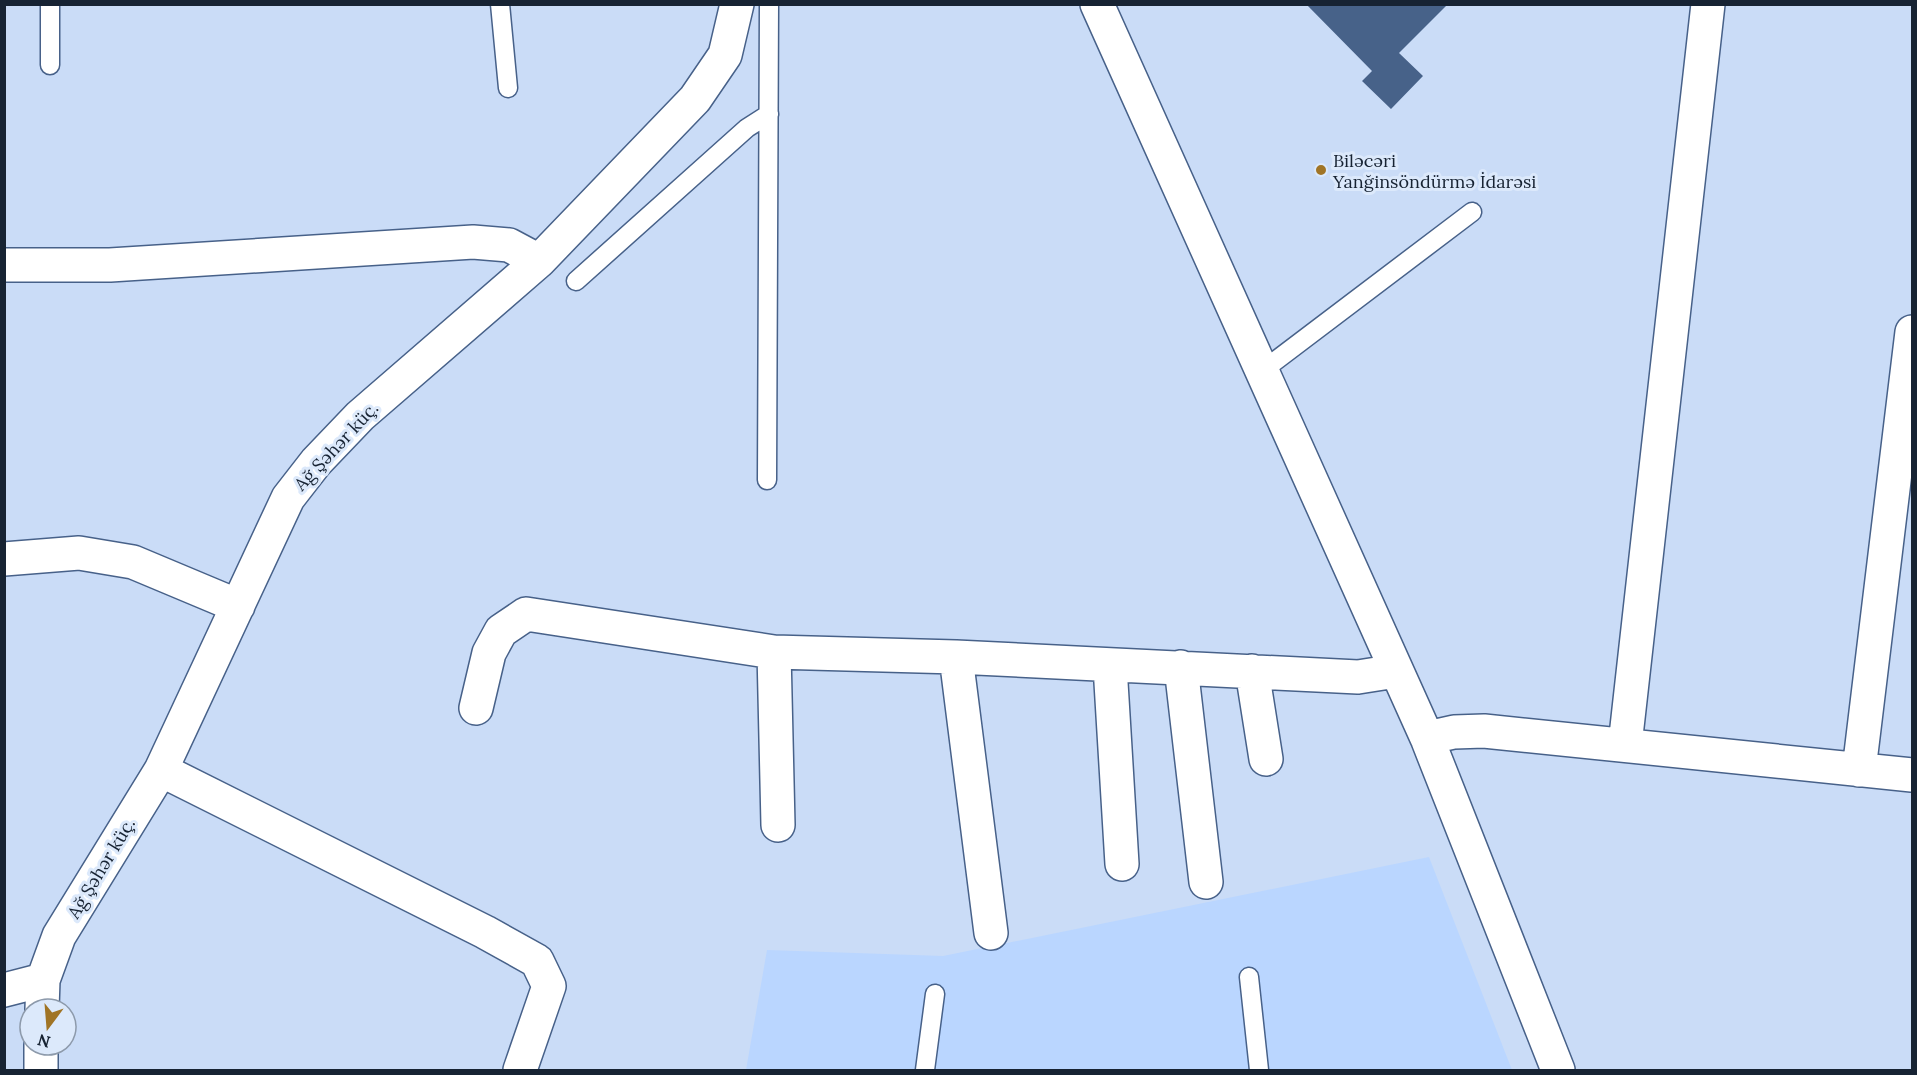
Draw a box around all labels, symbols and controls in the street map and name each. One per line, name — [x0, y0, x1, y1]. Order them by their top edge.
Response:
place label: Biləcəri Yanğinsöndürmə İdarəsi — [1332, 149, 1536, 193]
marker: Biləcəri Yanğinsöndürmə İdarəsi — [1314, 163, 1328, 177]
street label: Ağ Şəhər küç. — [288, 397, 383, 496]
street label: Ağ Şəhər küç. — [61, 813, 140, 923]
north arrow — [18, 997, 78, 1057]
text: N — [35, 1030, 53, 1053]

